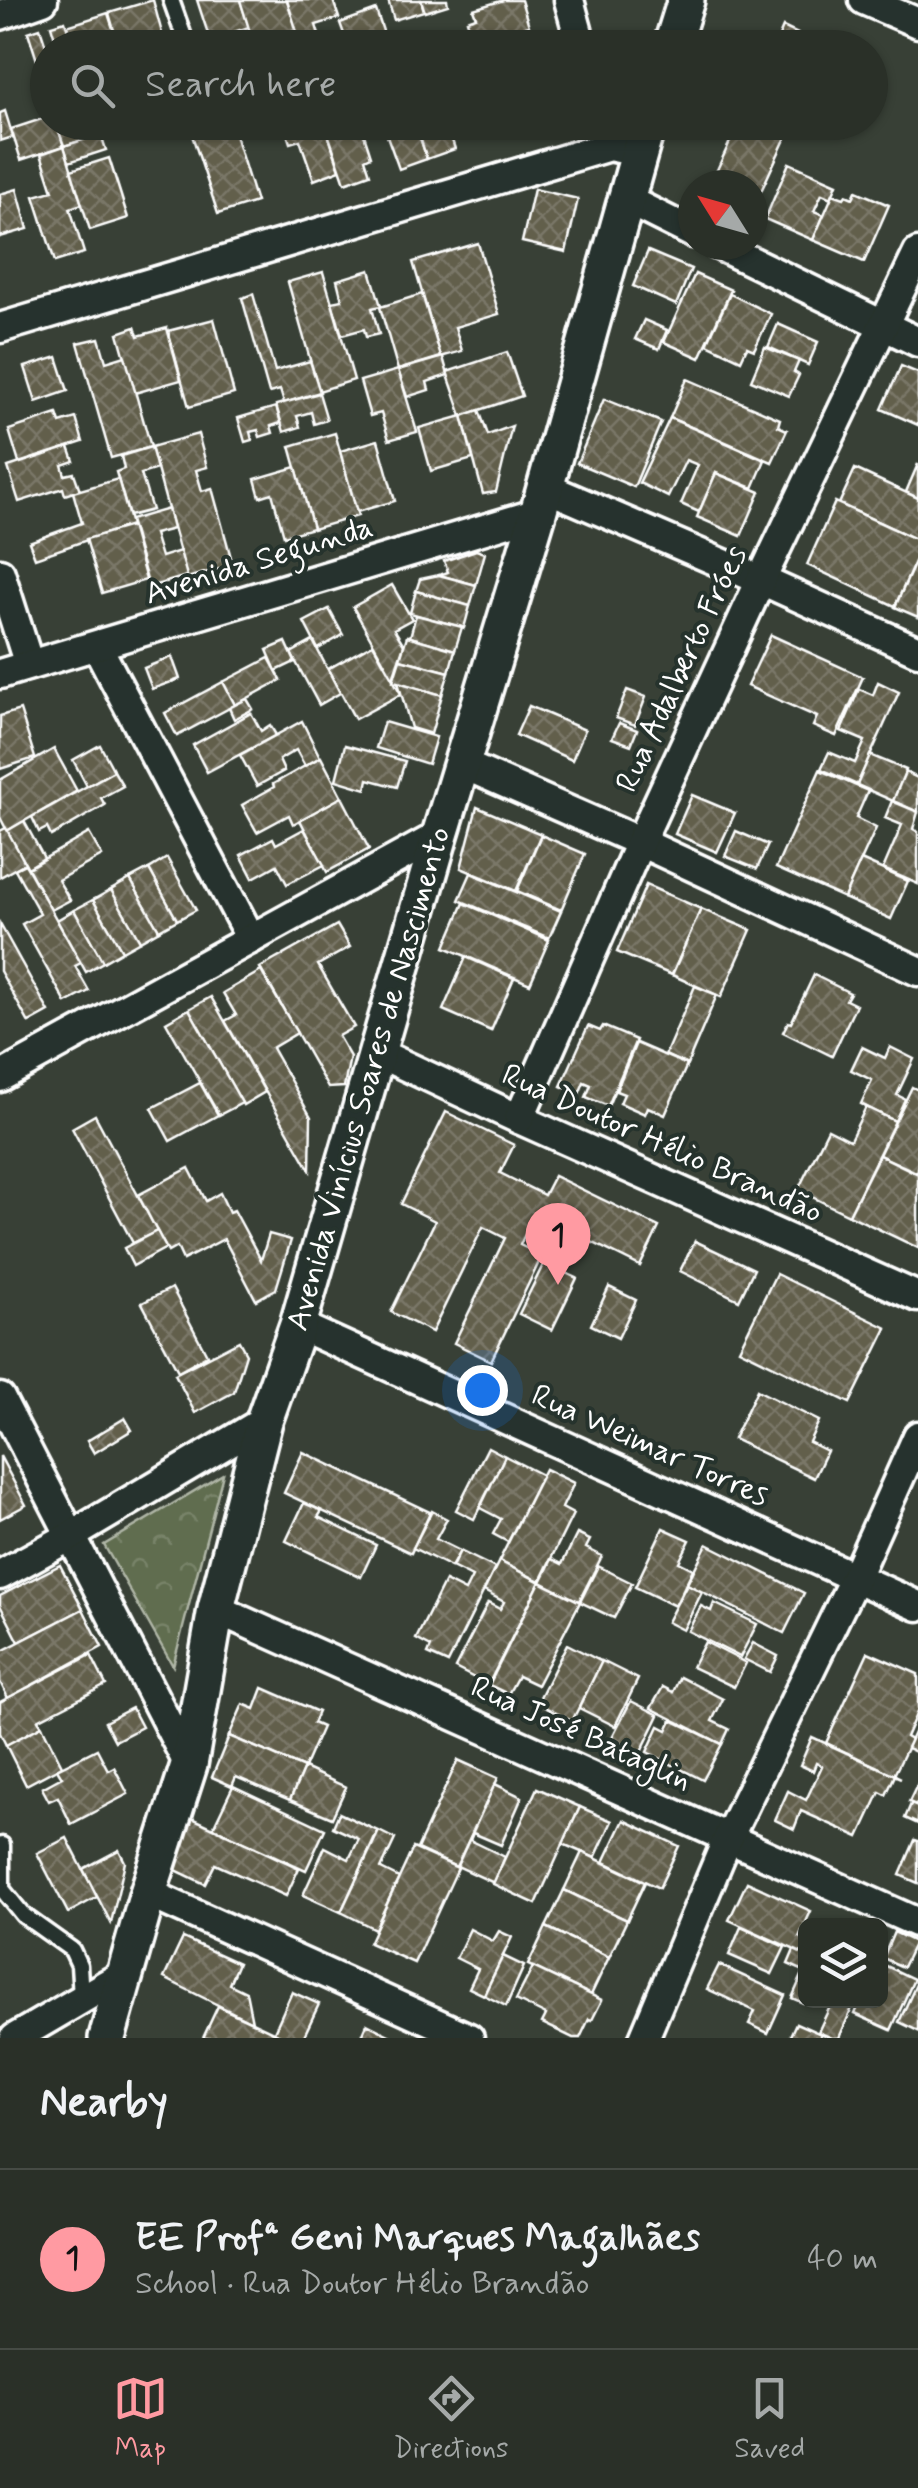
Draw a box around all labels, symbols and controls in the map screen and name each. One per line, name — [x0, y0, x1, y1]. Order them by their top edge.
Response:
search box — [30, 30, 888, 140]
icon: search — [65, 58, 120, 113]
text: Search here — [145, 61, 336, 110]
north arrow — [678, 170, 768, 260]
street label: Avenida Segunda — [140, 506, 379, 619]
street label: Rua Adalberto Fróes — [606, 539, 758, 799]
street label: Avenida Vinícius Soares de Nascimento — [277, 822, 461, 1336]
street label: Rua Doutor Hélio Brandão — [495, 1054, 829, 1234]
pin: 1 — [526, 1202, 590, 1285]
your location — [457, 1365, 508, 1416]
street label: Rua Weimar Torres — [525, 1375, 775, 1517]
street label: Rua José Bataglin — [463, 1666, 698, 1803]
map controls — [798, 1918, 888, 2008]
button: layers — [798, 1918, 888, 2008]
text: Nearby — [40, 2076, 168, 2131]
text: EE Profª Geni Marques Magalhães — [135, 2214, 700, 2263]
text: 1 — [65, 2238, 80, 2280]
text: 40 m — [807, 2238, 878, 2280]
text: School · Rua Doutor Hélio Brandão — [135, 2263, 590, 2305]
tab: Map — [113, 2371, 168, 2468]
tab: Directions — [394, 2371, 509, 2468]
tab: Saved — [734, 2371, 805, 2468]

